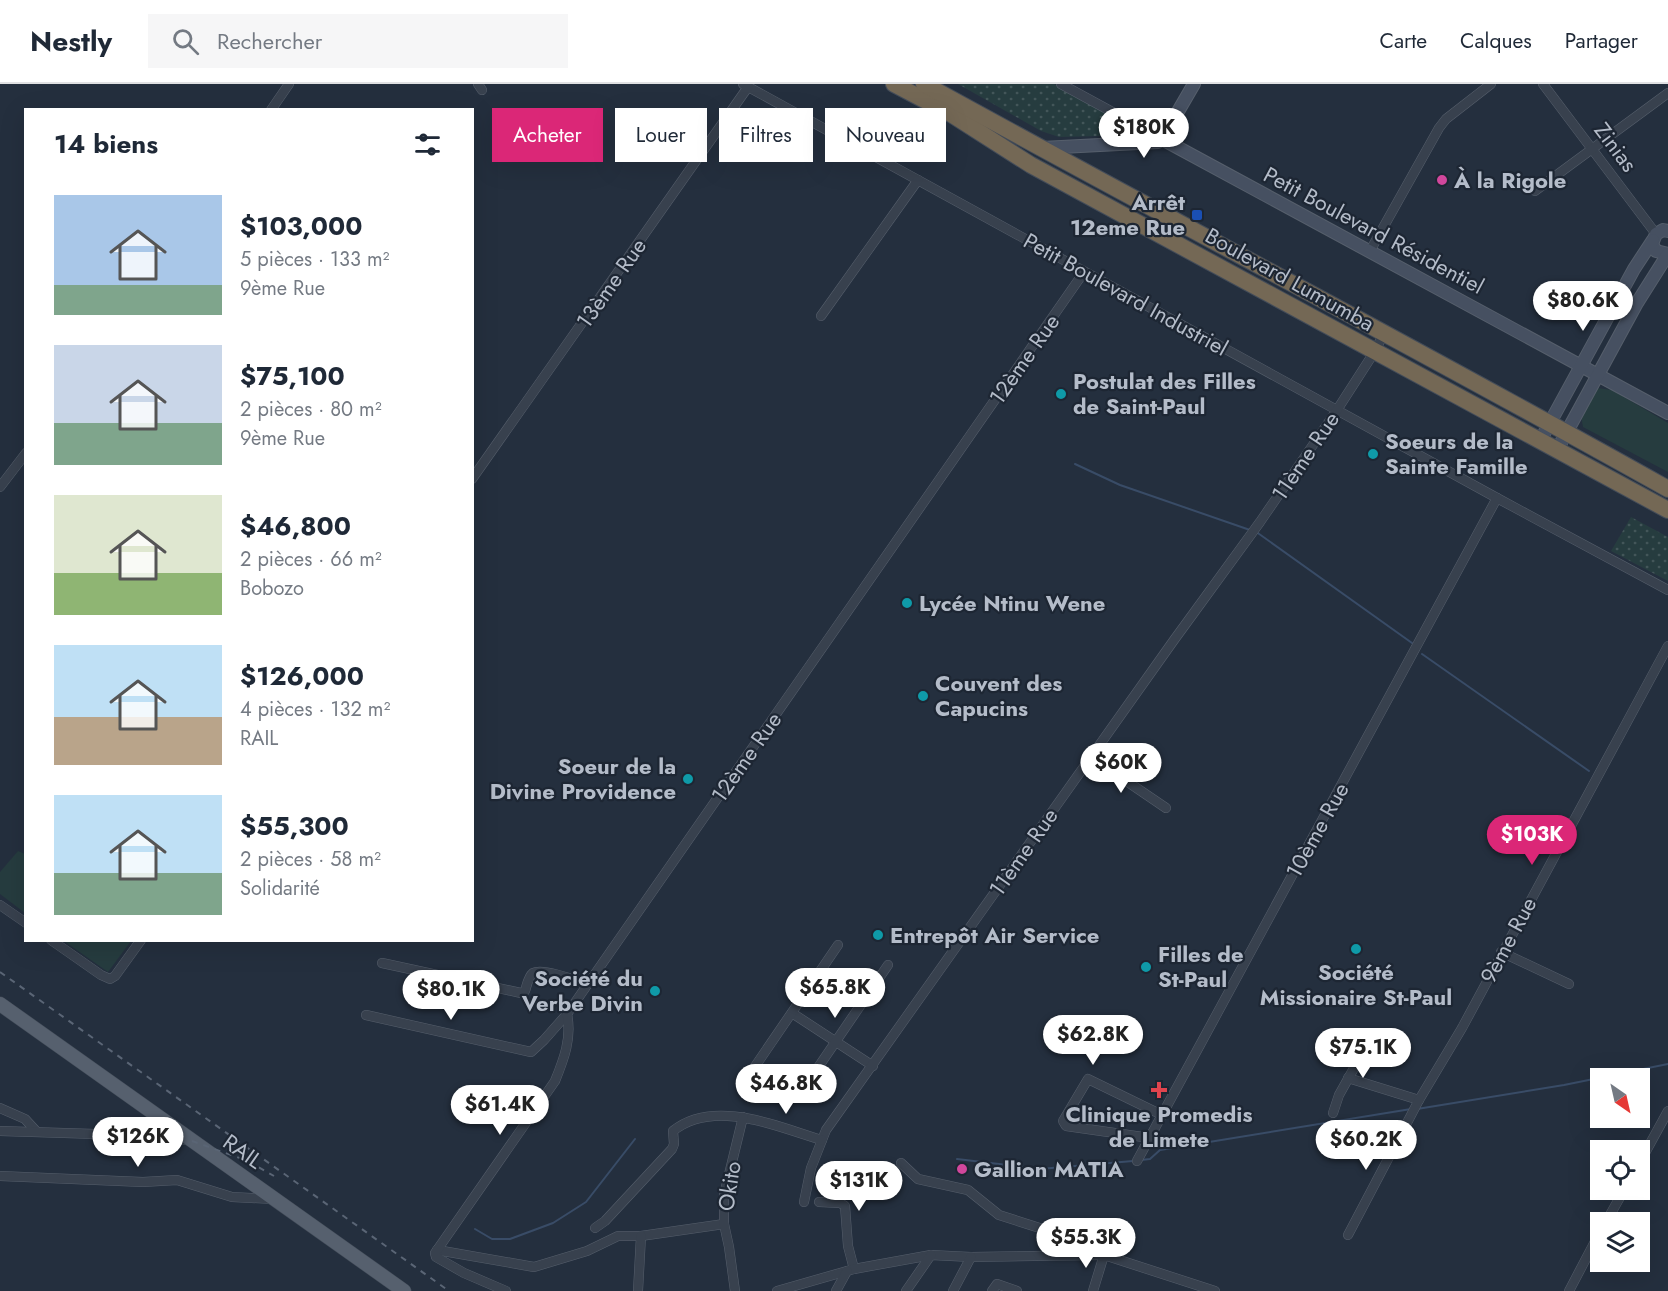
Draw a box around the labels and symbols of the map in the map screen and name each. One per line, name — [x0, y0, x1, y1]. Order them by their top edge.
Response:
pin: $180K — [1102, 108, 1186, 159]
street label: Zinias — [1587, 116, 1645, 178]
street label: Petit Boulevard Résidentiel — [1258, 158, 1490, 302]
place label: À la Rigole — [1453, 164, 1566, 196]
marker: À la Rigole — [1435, 173, 1449, 187]
place label: Arrêt 12eme Rue — [1070, 186, 1185, 243]
marker: Arrêt 12eme Rue — [1190, 208, 1204, 222]
street label: Boulevard Lumumba — [1200, 219, 1380, 339]
street label: Petit Boulevard Industriel — [1018, 224, 1234, 364]
street label: 13ème Rue — [568, 231, 654, 335]
pin: $80.6K — [1534, 281, 1632, 332]
street label: 12ème Rue — [981, 307, 1067, 411]
place label: Postulat des Filles de Saint-Paul — [1073, 365, 1256, 422]
marker: Postulat des Filles de Saint-Paul — [1054, 387, 1068, 401]
street label: 11ème Rue — [1263, 405, 1347, 507]
place label: Soeurs de la Sainte Famille — [1385, 425, 1528, 482]
marker: Soeurs de la Sainte Famille — [1366, 447, 1380, 461]
place label: Lycée Ntinu Wene — [919, 587, 1105, 619]
marker: Lycée Ntinu Wene — [900, 596, 914, 610]
place label: Couvent des Capucins — [935, 667, 1062, 724]
marker: Couvent des Capucins — [916, 689, 930, 703]
street label: 12ème Rue — [703, 705, 789, 809]
pin: $60K — [1085, 743, 1157, 794]
place label: Soeur de la Divine Providence — [490, 750, 676, 807]
marker: Soeur de la Divine Providence — [681, 772, 695, 786]
street label: 10ème Rue — [1278, 776, 1356, 884]
street label: 11ème Rue — [981, 801, 1065, 903]
pin: $103K — [1490, 815, 1574, 866]
street label: 9ème Rue — [1472, 891, 1544, 989]
place label: Entrepôt Air Service — [890, 919, 1099, 951]
marker: Entrepôt Air Service — [871, 928, 885, 942]
place label: Filles de St-Paul — [1158, 938, 1244, 995]
marker: Société Missionaire St-Paul — [1349, 942, 1363, 956]
place label: Société Missionaire St-Paul — [1260, 956, 1452, 1013]
marker: Filles de St-Paul — [1139, 960, 1153, 974]
place label: Société du Verbe Divin — [521, 962, 643, 1019]
pin: $65.8K — [786, 968, 884, 1019]
pin: $80.1K — [402, 970, 500, 1021]
marker: Société du Verbe Divin — [648, 984, 662, 998]
pin: $62.8K — [1044, 1015, 1142, 1066]
pin: $75.1K — [1314, 1028, 1412, 1079]
pin: $46.8K — [737, 1064, 835, 1115]
north arrow — [1590, 1068, 1650, 1128]
marker: Clinique Promedis de Limete — [1150, 1081, 1168, 1099]
pin: $61.4K — [451, 1085, 549, 1136]
place label: Clinique Promedis de Limete — [1066, 1098, 1252, 1155]
pin: $126K — [96, 1117, 180, 1168]
pin: $60.2K — [1317, 1120, 1415, 1171]
street label: RAIL — [217, 1126, 270, 1176]
place label: Gallion MATIA — [974, 1153, 1125, 1185]
street label: Okito — [709, 1159, 749, 1213]
pin: $131K — [817, 1161, 901, 1212]
marker: Gallion MATIA — [955, 1162, 969, 1176]
pin: $55.3K — [1037, 1218, 1135, 1269]

